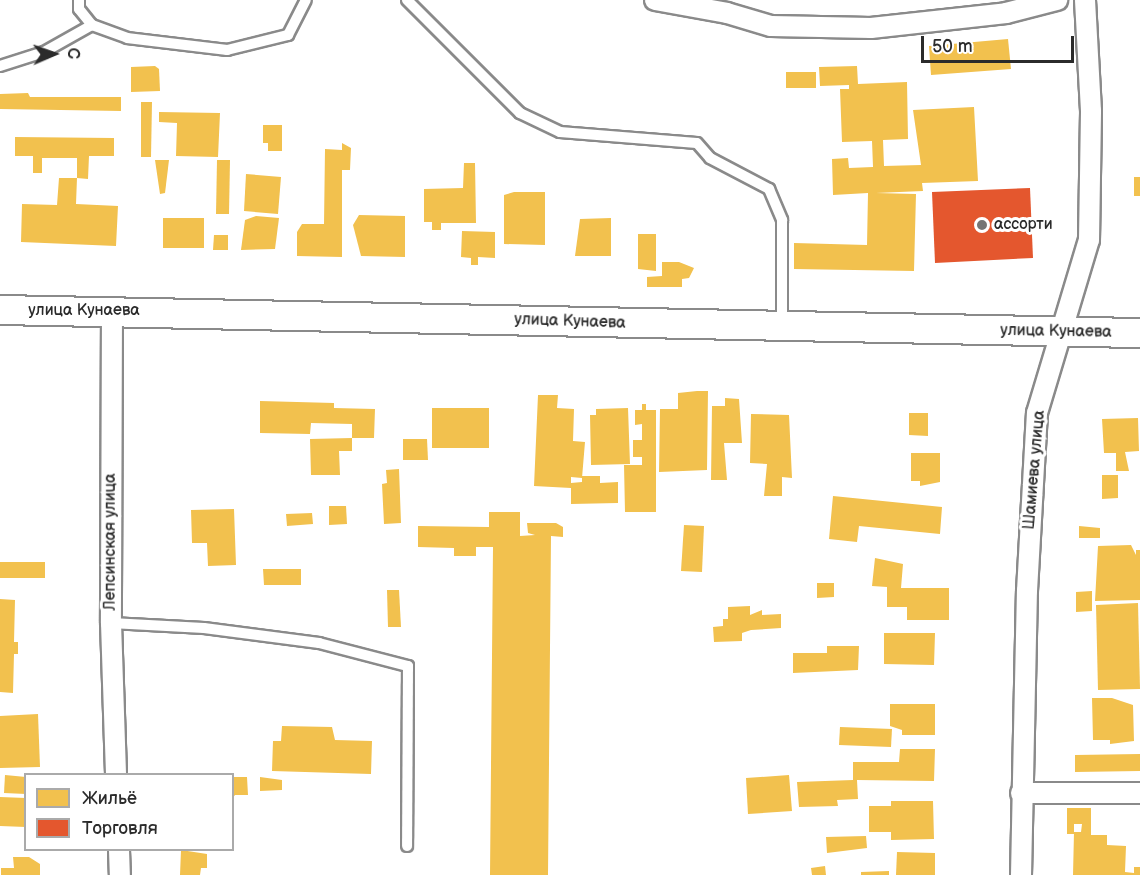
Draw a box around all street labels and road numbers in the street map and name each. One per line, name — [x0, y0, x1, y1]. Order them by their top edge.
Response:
street label: улица Кунаева — [28, 301, 140, 321]
street label: улица Кунаева — [514, 310, 626, 334]
street label: улица Кунаева — [1000, 321, 1112, 343]
street label: Шамиева улица — [1020, 410, 1050, 530]
street label: Лепсинская улица — [101, 473, 121, 611]

